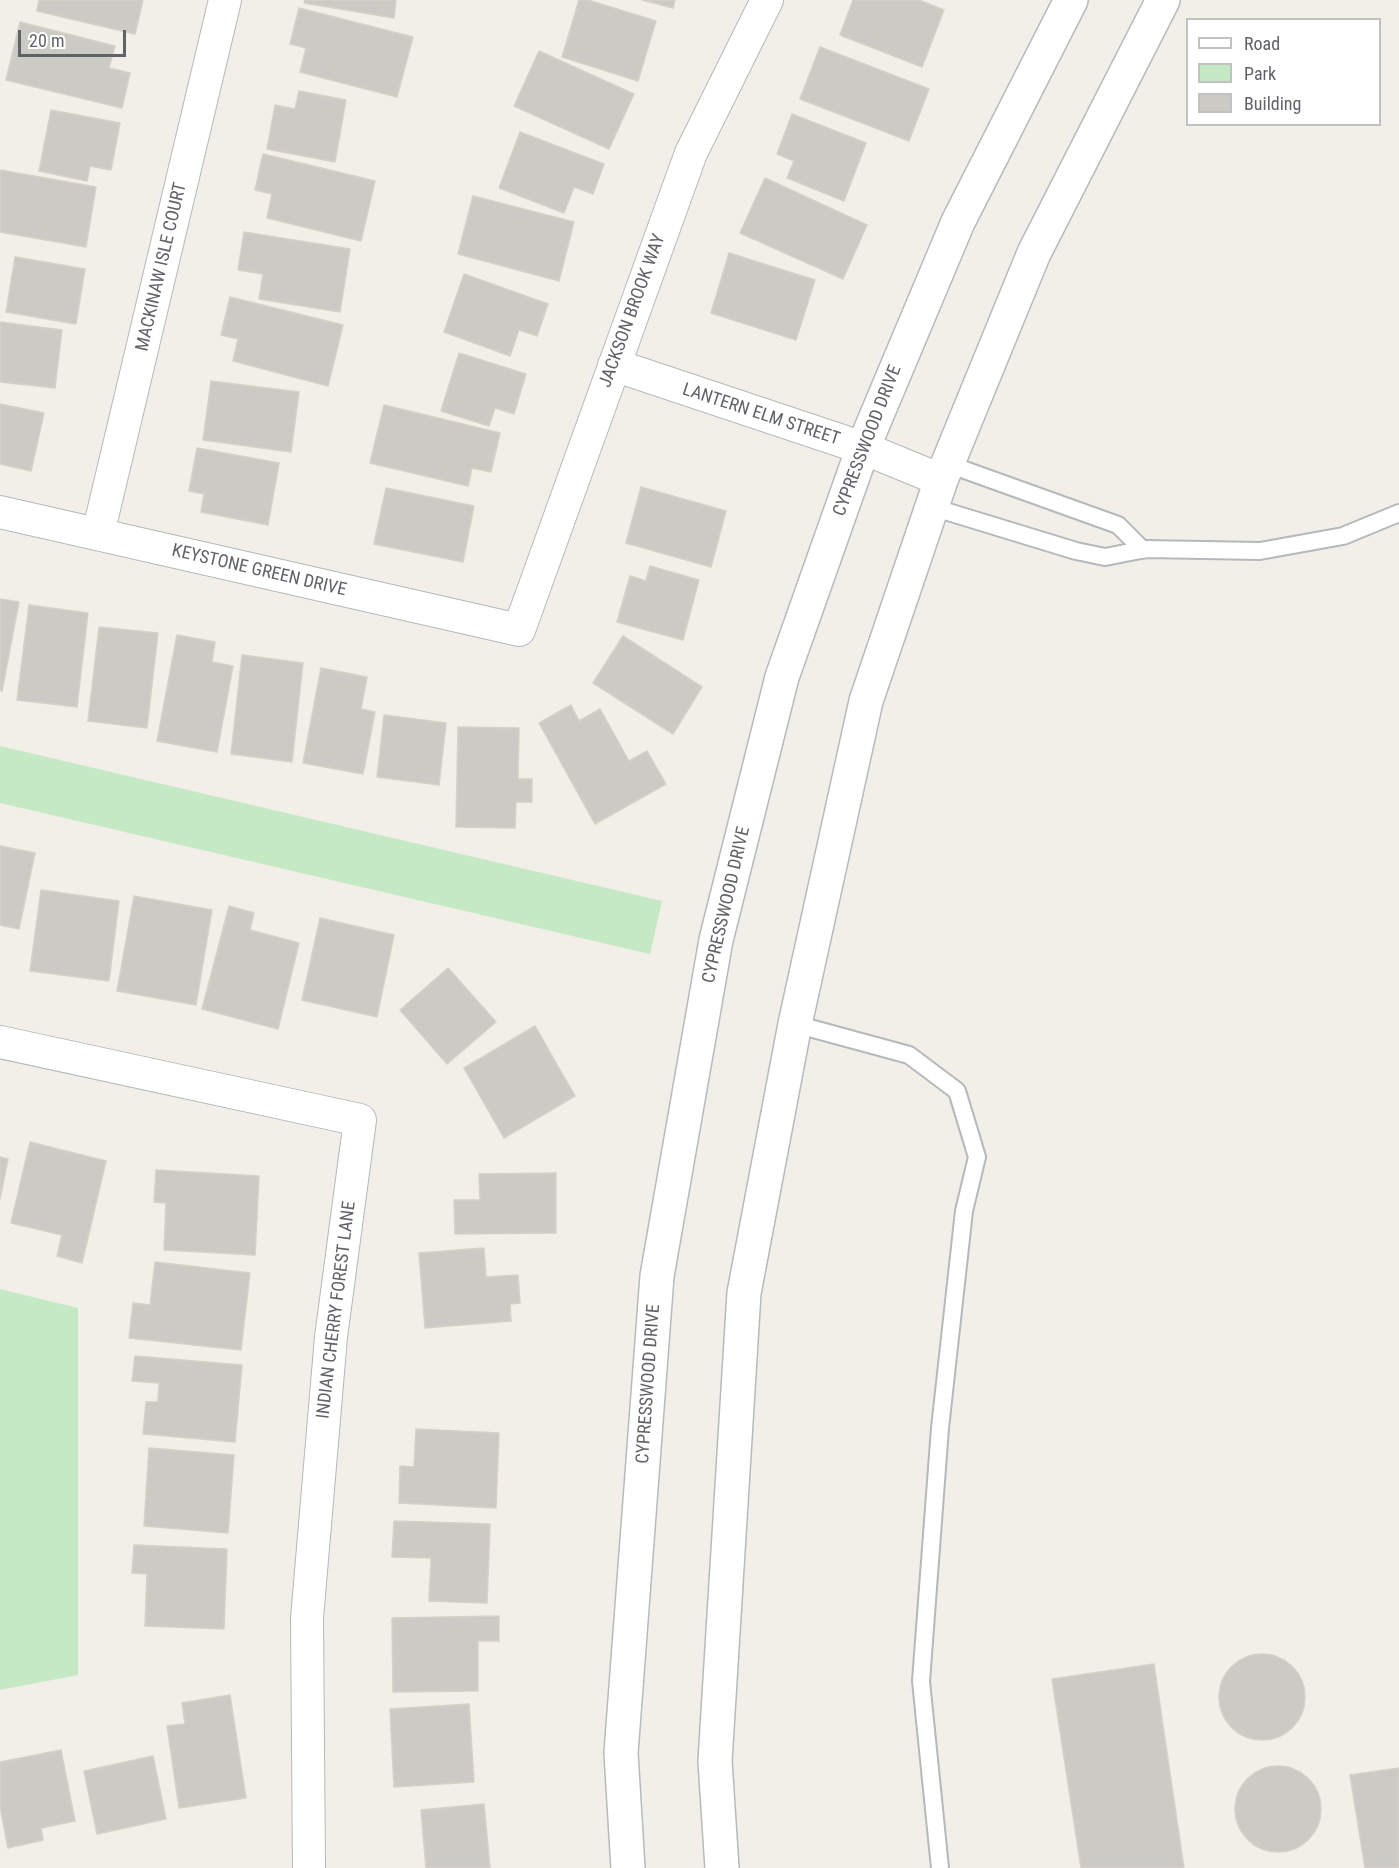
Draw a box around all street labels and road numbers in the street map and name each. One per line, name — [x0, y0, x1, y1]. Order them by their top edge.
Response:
street label: MACKINAW ISLE COURT — [132, 181, 192, 353]
street label: JACKSON BROOK WAY — [595, 231, 671, 391]
street label: CYPRESSWOOD DRIVE — [829, 362, 907, 520]
street label: LANTERN ELM STREET — [680, 379, 842, 451]
street label: KEYSTONE GREEN DRIVE — [170, 540, 348, 602]
street label: CYPRESSWOOD DRIVE — [698, 825, 756, 985]
street label: INDIAN CHERRY FOREST LANE — [313, 1200, 361, 1420]
street label: CYPRESSWOOD DRIVE — [633, 1303, 665, 1465]

